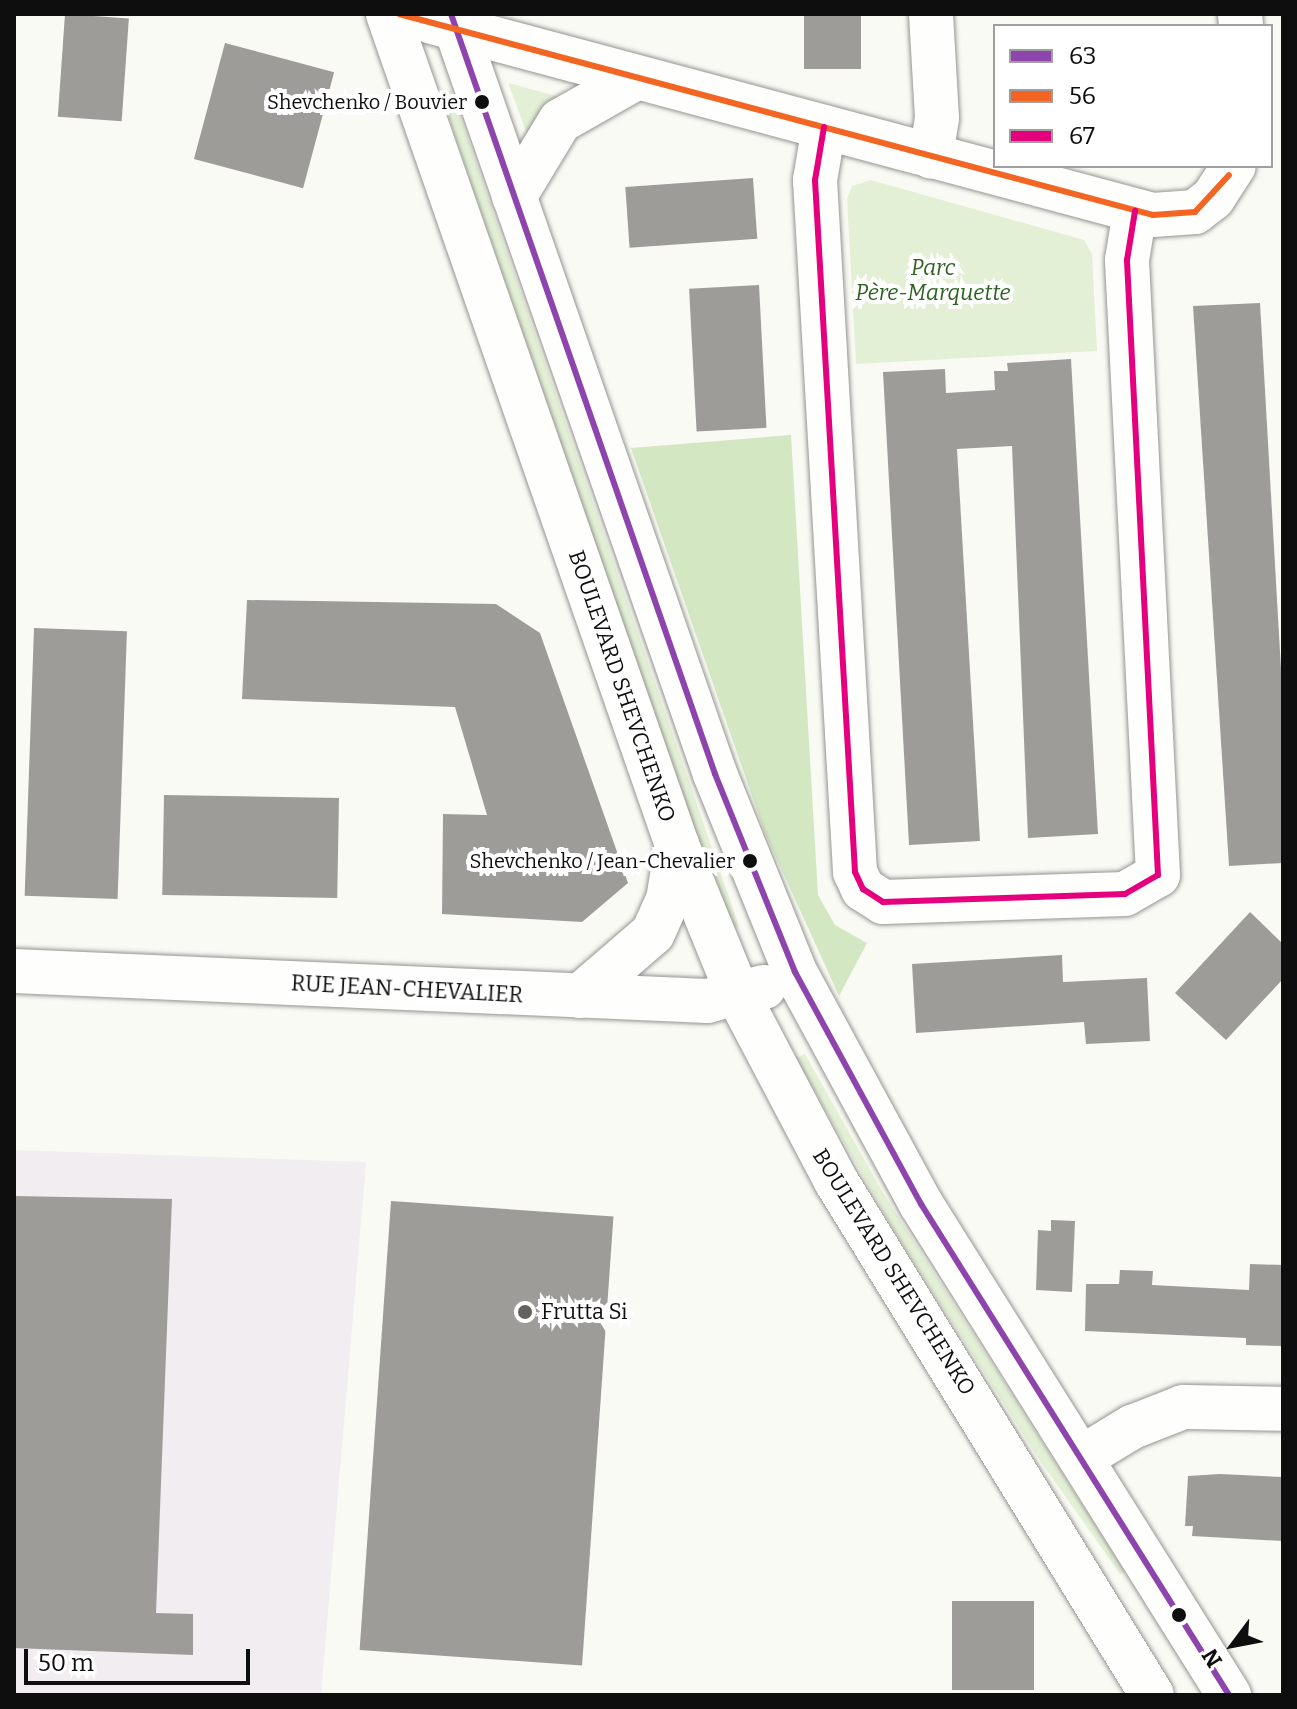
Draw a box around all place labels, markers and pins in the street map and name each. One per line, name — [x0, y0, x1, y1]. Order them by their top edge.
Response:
place label: Shevchenko / Bouvier — [267, 90, 467, 114]
marker: Shevchenko / Bouvier — [474, 94, 490, 110]
place label: Shevchenko / Jean-Chevalier — [470, 849, 735, 873]
marker: Shevchenko / Jean-Chevalier — [742, 853, 758, 869]
place label: Frutta Si — [541, 1299, 627, 1325]
marker: Frutta Si — [516, 1303, 534, 1321]
unlabelled marker — [1171, 1607, 1187, 1623]

